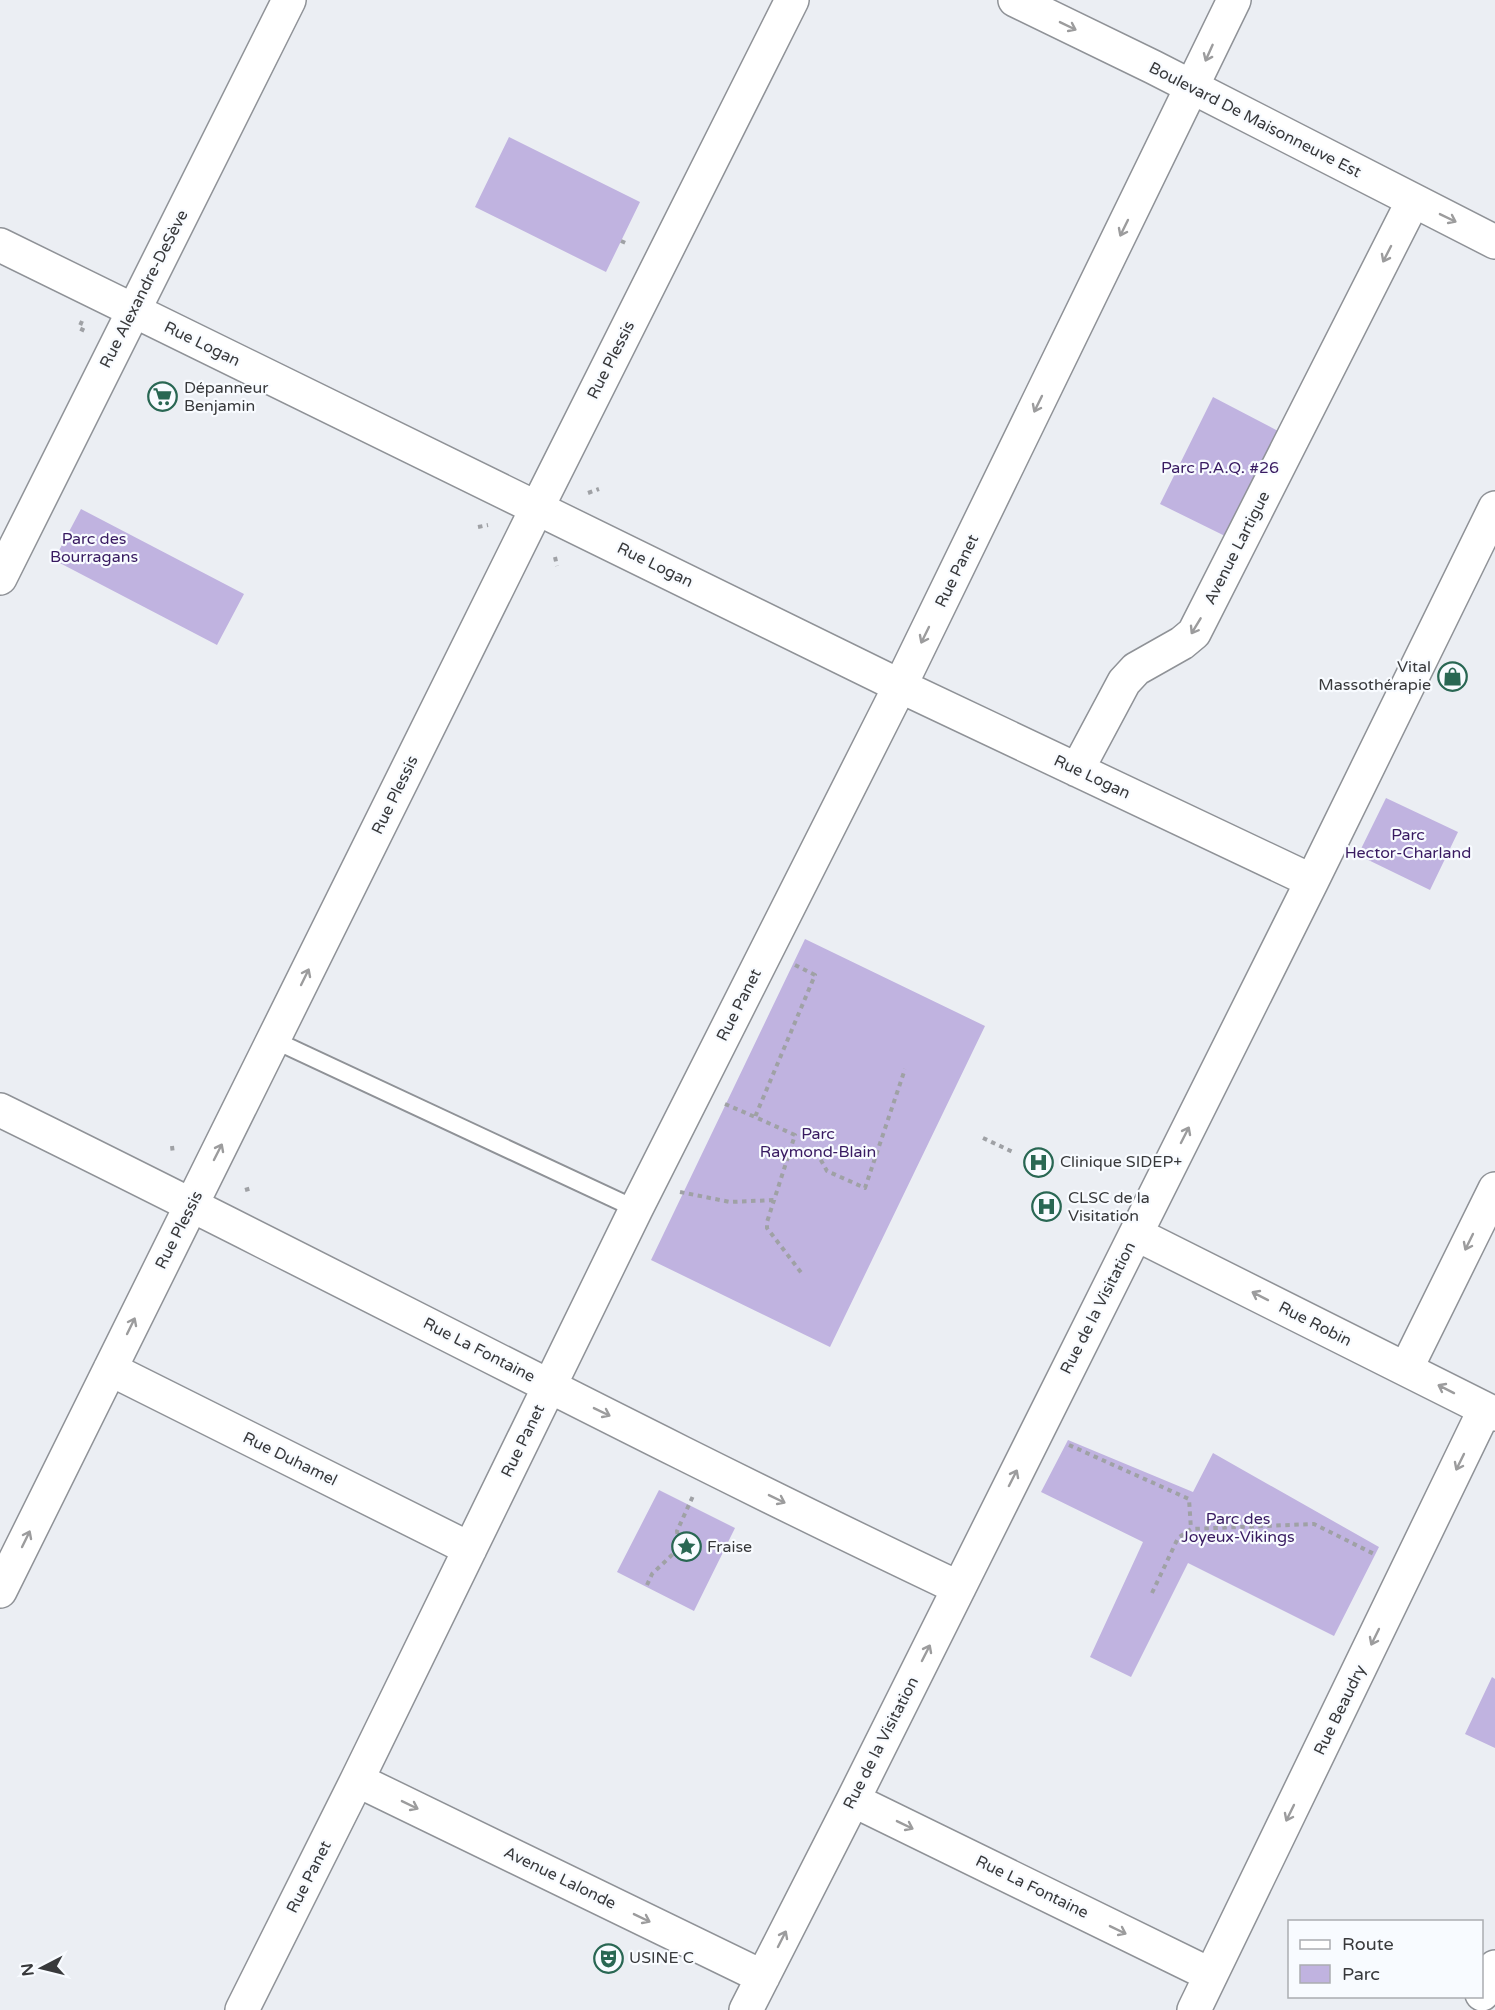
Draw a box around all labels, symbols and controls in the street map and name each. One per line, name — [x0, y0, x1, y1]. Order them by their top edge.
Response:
one-way arrow — [1058, 20, 1076, 32]
one-way arrow — [1203, 43, 1214, 61]
street label: Boulevard De Maisonneuve Est — [1146, 58, 1364, 182]
street label: Rue Alexandre-DeSève — [95, 207, 193, 371]
one-way arrow — [1438, 213, 1456, 224]
one-way arrow — [1118, 219, 1129, 237]
one-way arrow — [1381, 244, 1393, 262]
street label: Rue Logan — [161, 317, 243, 371]
street label: Rue Plessis — [583, 318, 639, 402]
place label: Dépanneur Benjamin — [184, 378, 269, 416]
supermarket icon: Dépanneur Benjamin — [147, 381, 179, 413]
one-way arrow — [1032, 394, 1044, 412]
park label: Parc P.A.Q. #26 — [1161, 458, 1279, 478]
street label: Avenue Lartigue — [1200, 488, 1274, 608]
park label: Parc des Bourragans — [50, 529, 138, 567]
street label: Rue Panet — [931, 531, 983, 611]
street label: Rue Logan — [614, 538, 696, 592]
one-way arrow — [1190, 617, 1202, 634]
one-way arrow — [919, 626, 930, 644]
place label: Vital Massothérapie — [1318, 657, 1431, 695]
shop icon: Vital Massothérapie — [1436, 660, 1468, 692]
street label: Rue Logan — [1051, 751, 1133, 803]
street label: Rue Plessis — [367, 752, 423, 838]
park label: Parc Hector-Charland — [1345, 825, 1471, 863]
street label: Rue Panet — [712, 965, 766, 1045]
one-way arrow — [299, 969, 311, 987]
park label: Parc Raymond-Blain — [760, 1124, 876, 1162]
one-way arrow — [1180, 1126, 1191, 1144]
one-way arrow — [213, 1143, 224, 1161]
hospital icon: Clinique SIDEP+ — [1023, 1146, 1055, 1178]
place label: Clinique SIDEP+ — [1060, 1152, 1182, 1172]
street label: Rue Plessis — [151, 1188, 207, 1272]
place label: CLSC de la Visitation — [1068, 1188, 1150, 1226]
hospital icon: CLSC de la Visitation — [1031, 1191, 1063, 1223]
one-way arrow — [1463, 1232, 1474, 1250]
street label: Rue de la Visitation — [1056, 1238, 1140, 1378]
one-way arrow — [1251, 1290, 1269, 1302]
street label: Rue Robin — [1275, 1297, 1355, 1351]
street label: Rue La Fontaine — [420, 1313, 538, 1387]
one-way arrow — [125, 1318, 137, 1336]
one-way arrow — [1437, 1383, 1455, 1395]
street label: Rue Panet — [497, 1401, 549, 1481]
one-way arrow — [593, 1407, 611, 1419]
street label: Rue Duhamel — [240, 1428, 340, 1490]
one-way arrow — [1453, 1452, 1465, 1470]
one-way arrow — [1008, 1469, 1020, 1487]
one-way arrow — [768, 1493, 786, 1505]
park label: Parc des Joyeux-Vikings — [1181, 1509, 1295, 1547]
one-way arrow — [21, 1530, 32, 1548]
place icon: Fraise — [670, 1531, 702, 1563]
place label: Fraise — [707, 1537, 752, 1557]
one-way arrow — [1368, 1628, 1380, 1646]
one-way arrow — [921, 1644, 933, 1662]
street label: Rue Beaudry — [1310, 1661, 1371, 1758]
street label: Rue de la Visitation — [839, 1673, 923, 1813]
one-way arrow — [400, 1800, 418, 1812]
one-way arrow — [1283, 1803, 1295, 1821]
one-way arrow — [896, 1820, 914, 1832]
street label: Rue Panet — [282, 1837, 336, 1917]
street label: Avenue Lalonde — [501, 1842, 619, 1914]
street label: Rue La Fontaine — [972, 1851, 1092, 1923]
one-way arrow — [633, 1912, 651, 1924]
legend — [1288, 1920, 1483, 1998]
one-way arrow — [1109, 1924, 1127, 1936]
one-way arrow — [777, 1931, 788, 1949]
text: Route — [1342, 1933, 1394, 1955]
north arrow — [12, 1938, 72, 1998]
theatre icon: USINE C — [592, 1942, 624, 1974]
place label: USINE C — [629, 1948, 694, 1968]
text: N — [17, 1962, 39, 1977]
text: Parc — [1342, 1963, 1380, 1985]

